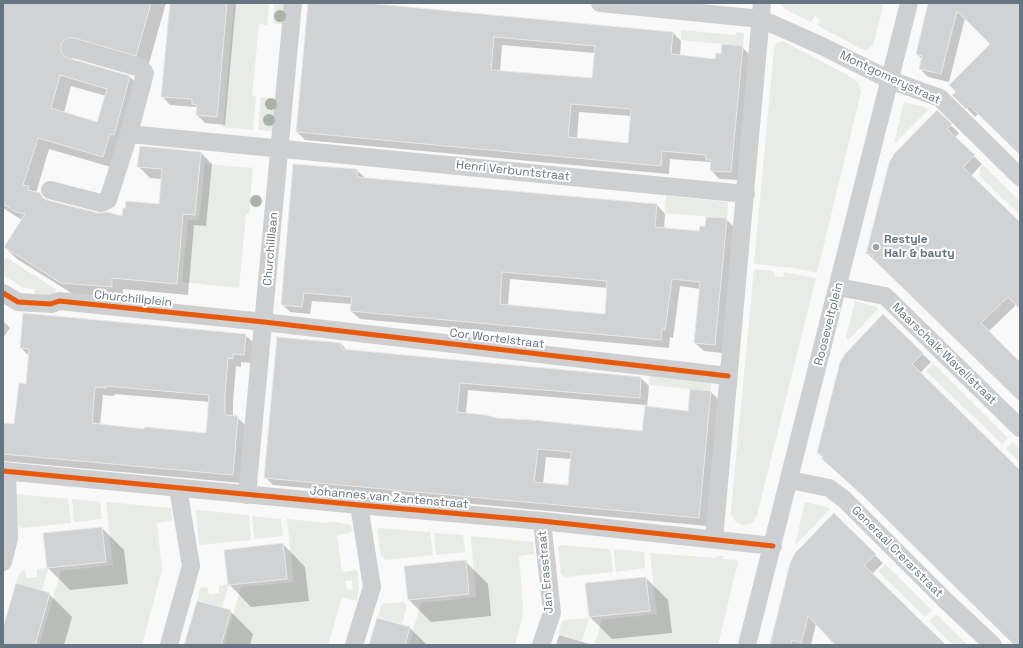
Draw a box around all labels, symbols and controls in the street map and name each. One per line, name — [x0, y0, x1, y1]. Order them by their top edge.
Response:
street label: Montgomerystraat — [837, 48, 943, 108]
street label: Henri Verbuntstraat — [455, 158, 571, 184]
street label: Churchilllaan — [261, 211, 281, 287]
place label: Restyle Hair & bauty — [884, 233, 955, 261]
marker: Restyle Hair & bauty — [871, 242, 881, 252]
street label: Rooseveltplein — [812, 281, 846, 367]
street label: Churchillplein — [93, 288, 173, 310]
street label: Maarschalk Wavellstraat — [889, 300, 999, 408]
street label: Cor Wortelstraat — [449, 326, 545, 352]
street label: Johannes van Zantenstraat — [309, 484, 469, 512]
street label: Generaal Crerarstraat — [848, 503, 946, 601]
street label: Jan Erasstraat — [535, 530, 557, 614]

